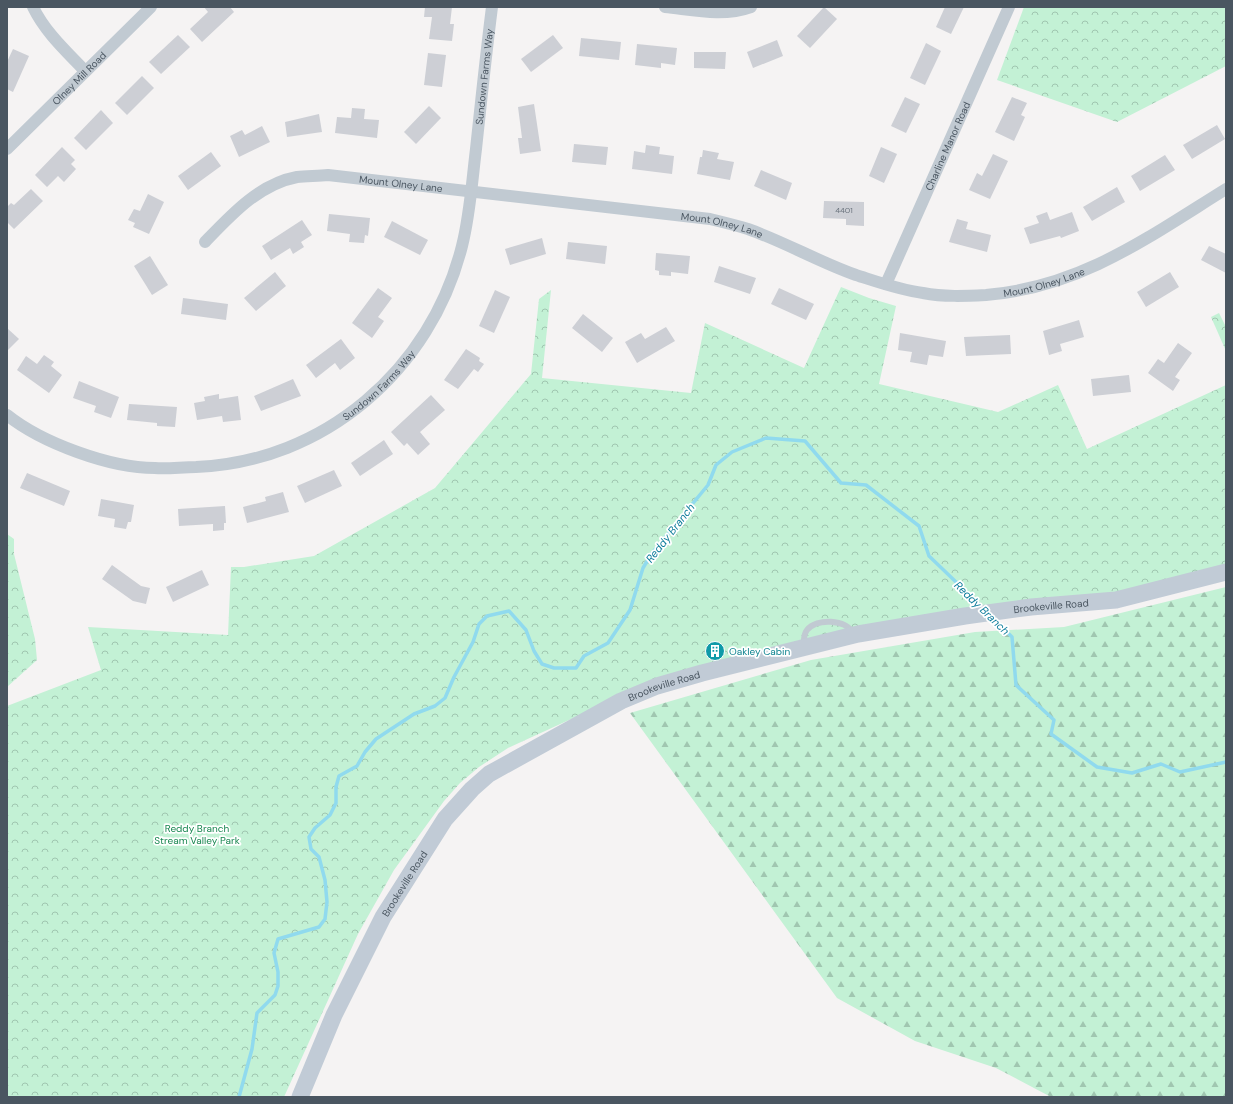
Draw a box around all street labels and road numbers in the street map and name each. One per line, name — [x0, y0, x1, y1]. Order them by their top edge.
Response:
street label: Sundown Farms Way — [472, 28, 496, 125]
street label: Olney Mill Road — [49, 49, 109, 108]
street label: Charline Manor Road — [922, 99, 973, 193]
street label: Mount Olney Lane — [358, 172, 444, 195]
street label: Mount Olney Lane — [680, 209, 765, 241]
street label: Mount Olney Lane — [1002, 264, 1087, 299]
street label: Sundown Farms Way — [340, 347, 418, 423]
street label: Brookeville Road — [1013, 596, 1089, 616]
street label: Brookeville Road — [626, 667, 702, 704]
street label: Brookeville Road — [379, 848, 430, 919]

